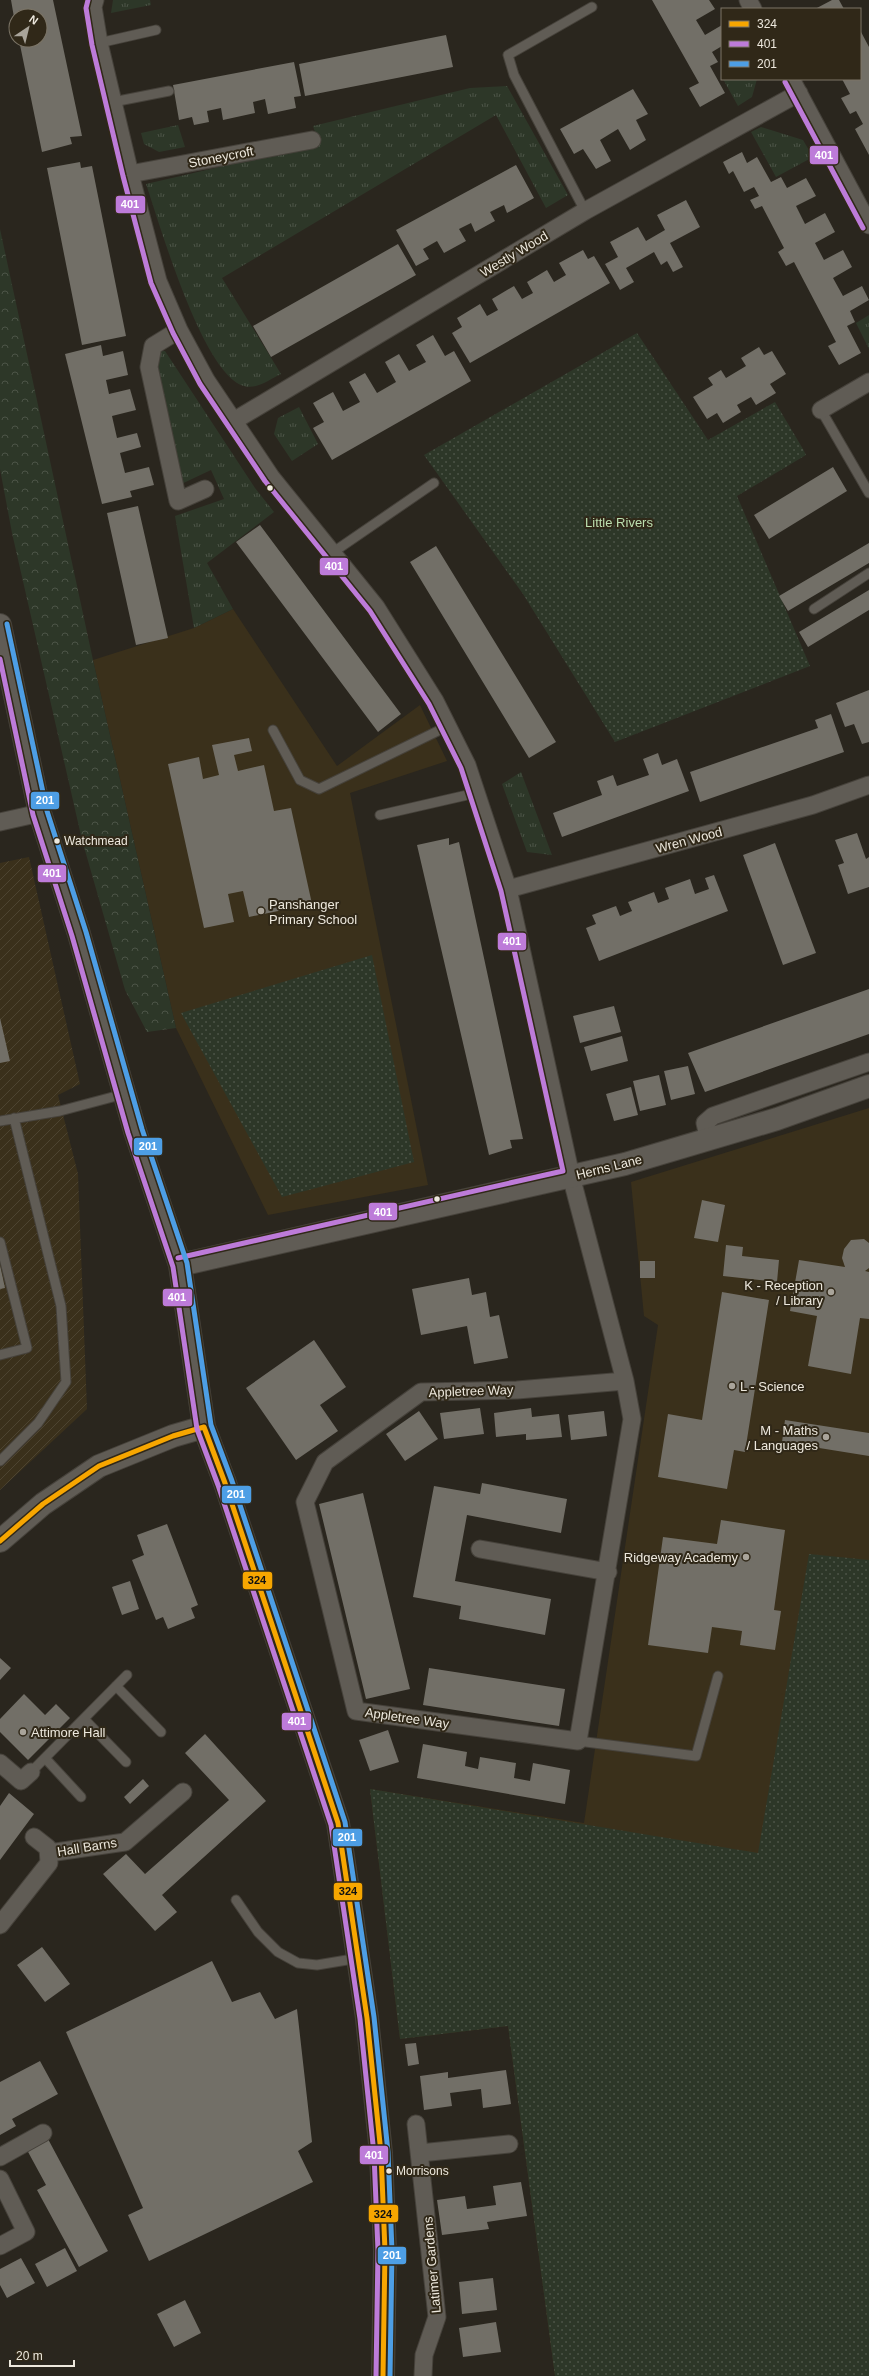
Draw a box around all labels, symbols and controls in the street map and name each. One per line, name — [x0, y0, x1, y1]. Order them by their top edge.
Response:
north arrow — [8, 8, 48, 48]
legend — [721, 8, 861, 80]
text: N — [27, 13, 40, 27]
text: 324 — [757, 17, 777, 31]
text: 401 — [757, 37, 777, 51]
text: 201 — [757, 57, 777, 71]
street label: Stoneycroft — [187, 143, 255, 171]
line badge: 401 — [809, 145, 839, 165]
text: 401 — [815, 149, 833, 161]
line badge: 401 — [115, 195, 146, 214]
text: 401 — [121, 198, 139, 210]
street label: Westly Wood — [478, 228, 550, 280]
unlabelled marker — [265, 483, 275, 493]
park label: Little Rivers — [585, 515, 653, 530]
line badge: 401 — [319, 557, 349, 576]
text: 401 — [325, 560, 343, 572]
line badge: 201 — [30, 791, 60, 810]
text: 201 — [36, 794, 54, 806]
street label: Wren Wood — [654, 824, 724, 856]
place label: Watchmead — [64, 834, 128, 848]
marker: Watchmead — [52, 836, 62, 846]
line badge: 401 — [37, 864, 67, 883]
text: 401 — [43, 867, 61, 879]
place label: Panshanger Primary School — [269, 897, 357, 927]
marker: Panshanger Primary School — [256, 906, 266, 916]
line badge: 401 — [497, 932, 527, 951]
text: 401 — [503, 935, 521, 947]
line badge: 201 — [133, 1137, 163, 1156]
text: 201 — [139, 1140, 157, 1152]
street label: Herns Lane — [575, 1152, 643, 1182]
unlabelled marker — [432, 1194, 442, 1204]
line badge: 401 — [368, 1202, 398, 1221]
text: 401 — [374, 1206, 392, 1218]
place label: K - Reception / Library — [744, 1278, 823, 1308]
marker: K - Reception / Library — [826, 1287, 836, 1297]
line badge: 401 — [162, 1288, 193, 1307]
text: 401 — [168, 1291, 186, 1303]
place label: L - Science — [740, 1379, 805, 1394]
marker: L - Science — [727, 1381, 737, 1391]
street label: Appletree Way — [428, 1382, 514, 1400]
place label: M - Maths / Languages — [746, 1423, 818, 1453]
marker: M - Maths / Languages — [821, 1432, 831, 1442]
line badge: 201 — [221, 1485, 252, 1504]
text: 201 — [227, 1488, 245, 1500]
place label: Ridgeway Academy — [624, 1550, 738, 1565]
marker: Ridgeway Academy — [741, 1552, 751, 1562]
line badge: 324 — [242, 1571, 273, 1590]
text: 324 — [248, 1574, 267, 1586]
street label: Appletree Way — [364, 1705, 451, 1731]
line badge: 401 — [281, 1712, 312, 1731]
text: 401 — [288, 1715, 306, 1727]
place label: Attimore Hall — [31, 1725, 106, 1740]
marker: Attimore Hall — [18, 1727, 28, 1737]
line badge: 201 — [332, 1828, 363, 1847]
text: 201 — [338, 1831, 356, 1843]
street label: Hall Barns — [56, 1835, 118, 1859]
line badge: 324 — [333, 1882, 363, 1901]
text: 324 — [339, 1885, 358, 1897]
line badge: 401 — [359, 2145, 389, 2165]
text: 401 — [365, 2149, 383, 2161]
place label: Morrisons — [396, 2164, 449, 2178]
marker: Morrisons — [384, 2166, 394, 2176]
line badge: 324 — [368, 2204, 399, 2223]
text: 324 — [374, 2208, 393, 2220]
street label: Latimer Gardens — [420, 2216, 444, 2314]
line badge: 201 — [377, 2246, 407, 2265]
text: 201 — [383, 2249, 401, 2261]
scale bar — [10, 2342, 74, 2368]
text: 20 m — [16, 2349, 43, 2363]

